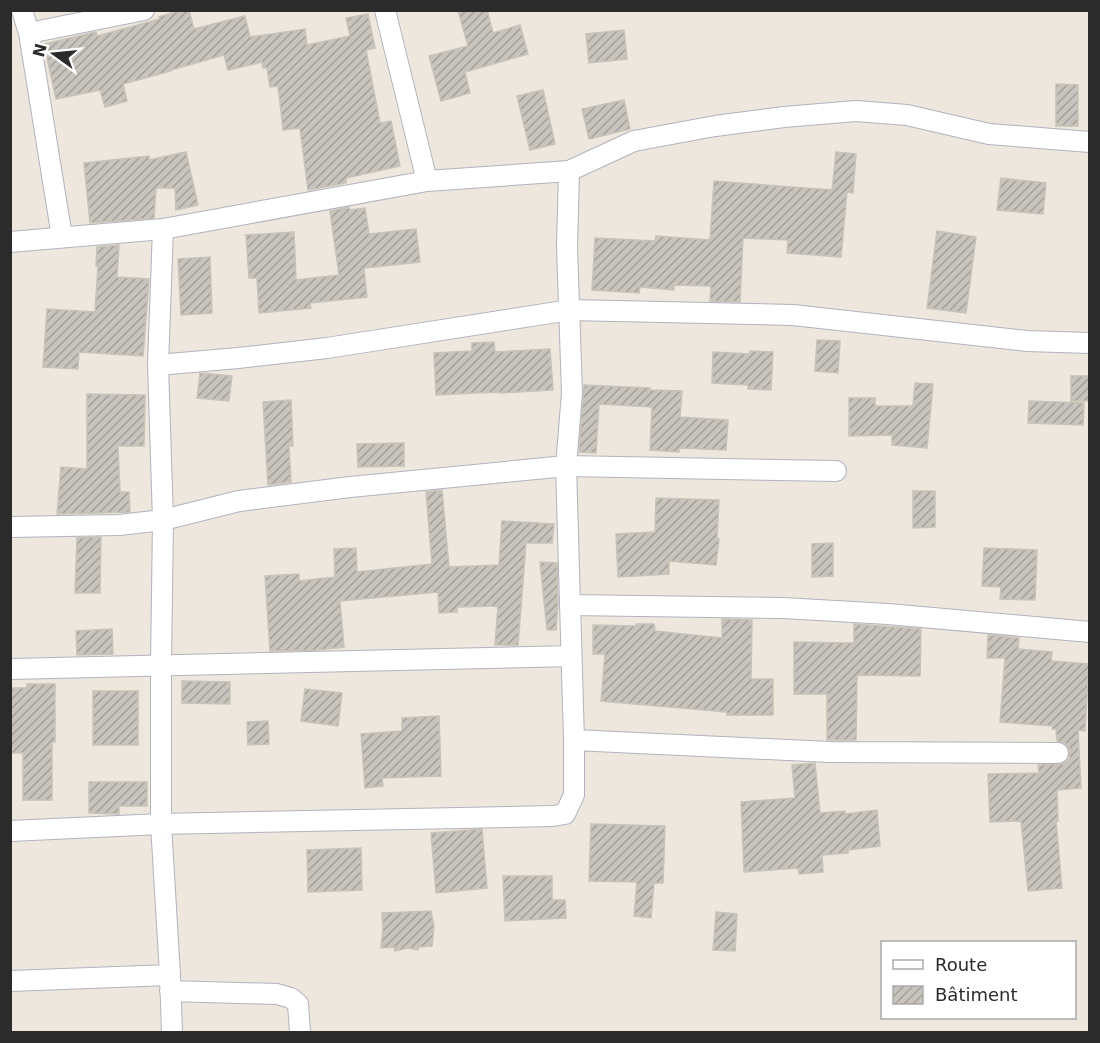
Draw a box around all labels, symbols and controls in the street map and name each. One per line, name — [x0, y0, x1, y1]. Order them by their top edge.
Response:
north arrow — [24, 24, 84, 84]
text: N — [29, 41, 51, 59]
legend — [881, 941, 1076, 1019]
text: Route — [935, 954, 987, 975]
text: Bâtiment — [935, 984, 1018, 1005]

